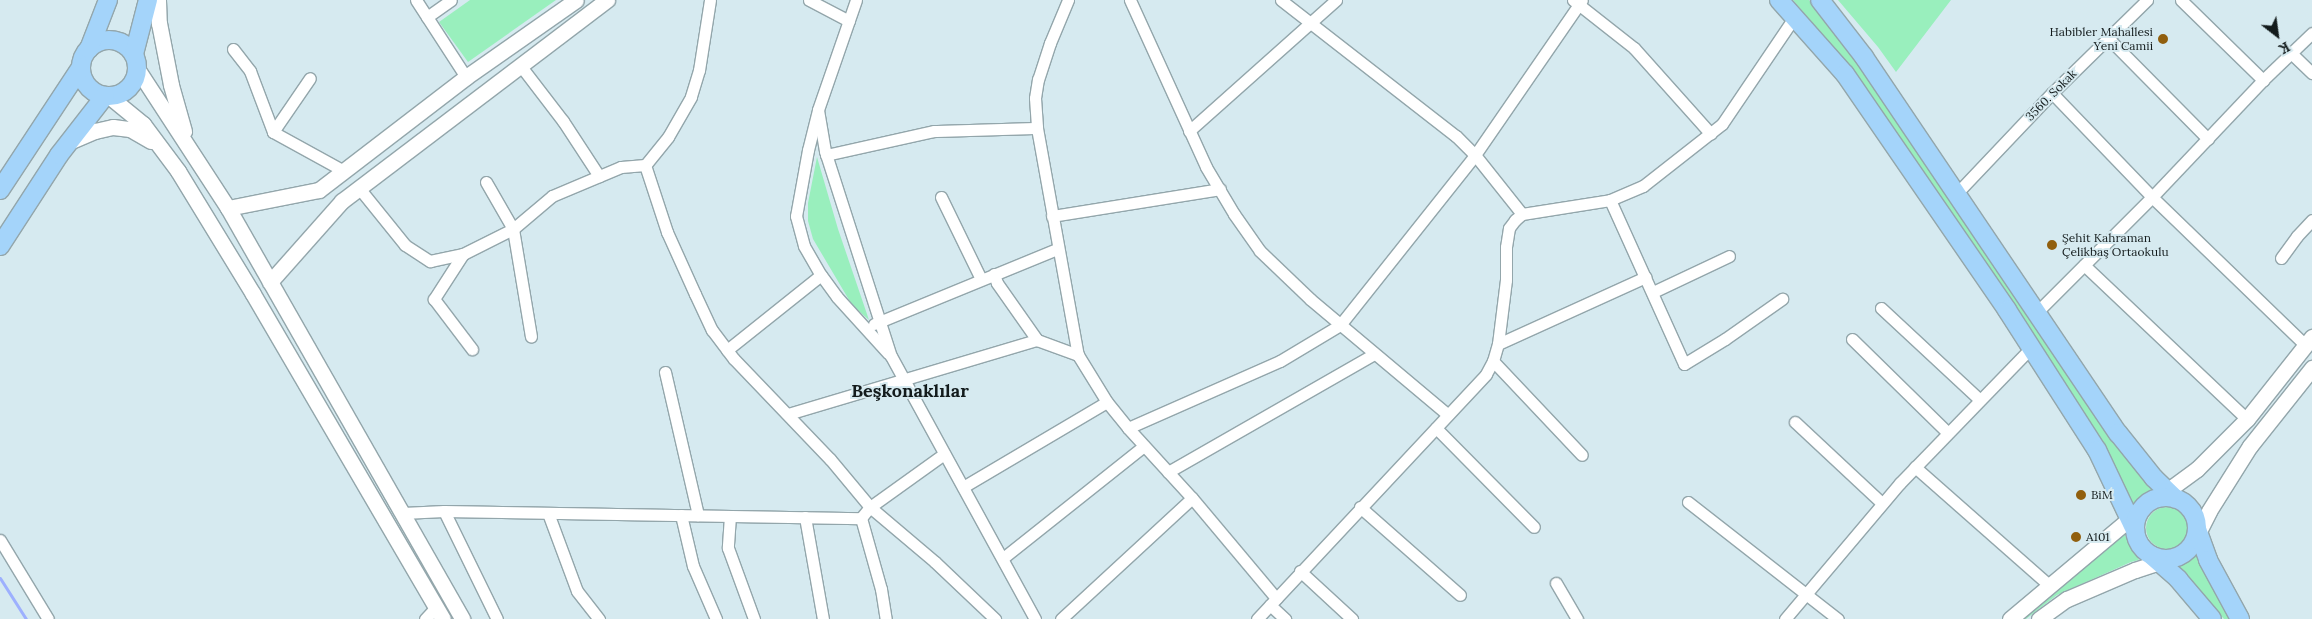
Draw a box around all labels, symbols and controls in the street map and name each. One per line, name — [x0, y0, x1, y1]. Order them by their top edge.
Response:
north arrow — [2252, 10, 2302, 60]
place label: Habibler Mahallesi Yeni Camii — [2050, 25, 2153, 53]
marker: Habibler Mahallesi Yeni Camii — [2157, 33, 2169, 45]
text: K — [2276, 38, 2293, 58]
street label: 3560. Sokak — [2022, 66, 2080, 124]
place label: Şehit Kahraman Çelikbaş Ortaokulu — [2062, 231, 2169, 259]
marker: Şehit Kahraman Çelikbaş Ortaokulu — [2046, 239, 2058, 251]
district label: Beşkonaklılar — [851, 380, 969, 402]
place label: BiM — [2091, 488, 2113, 502]
marker: BiM — [2075, 489, 2087, 501]
place label: A101 — [2086, 530, 2110, 544]
marker: A101 — [2070, 531, 2082, 543]

